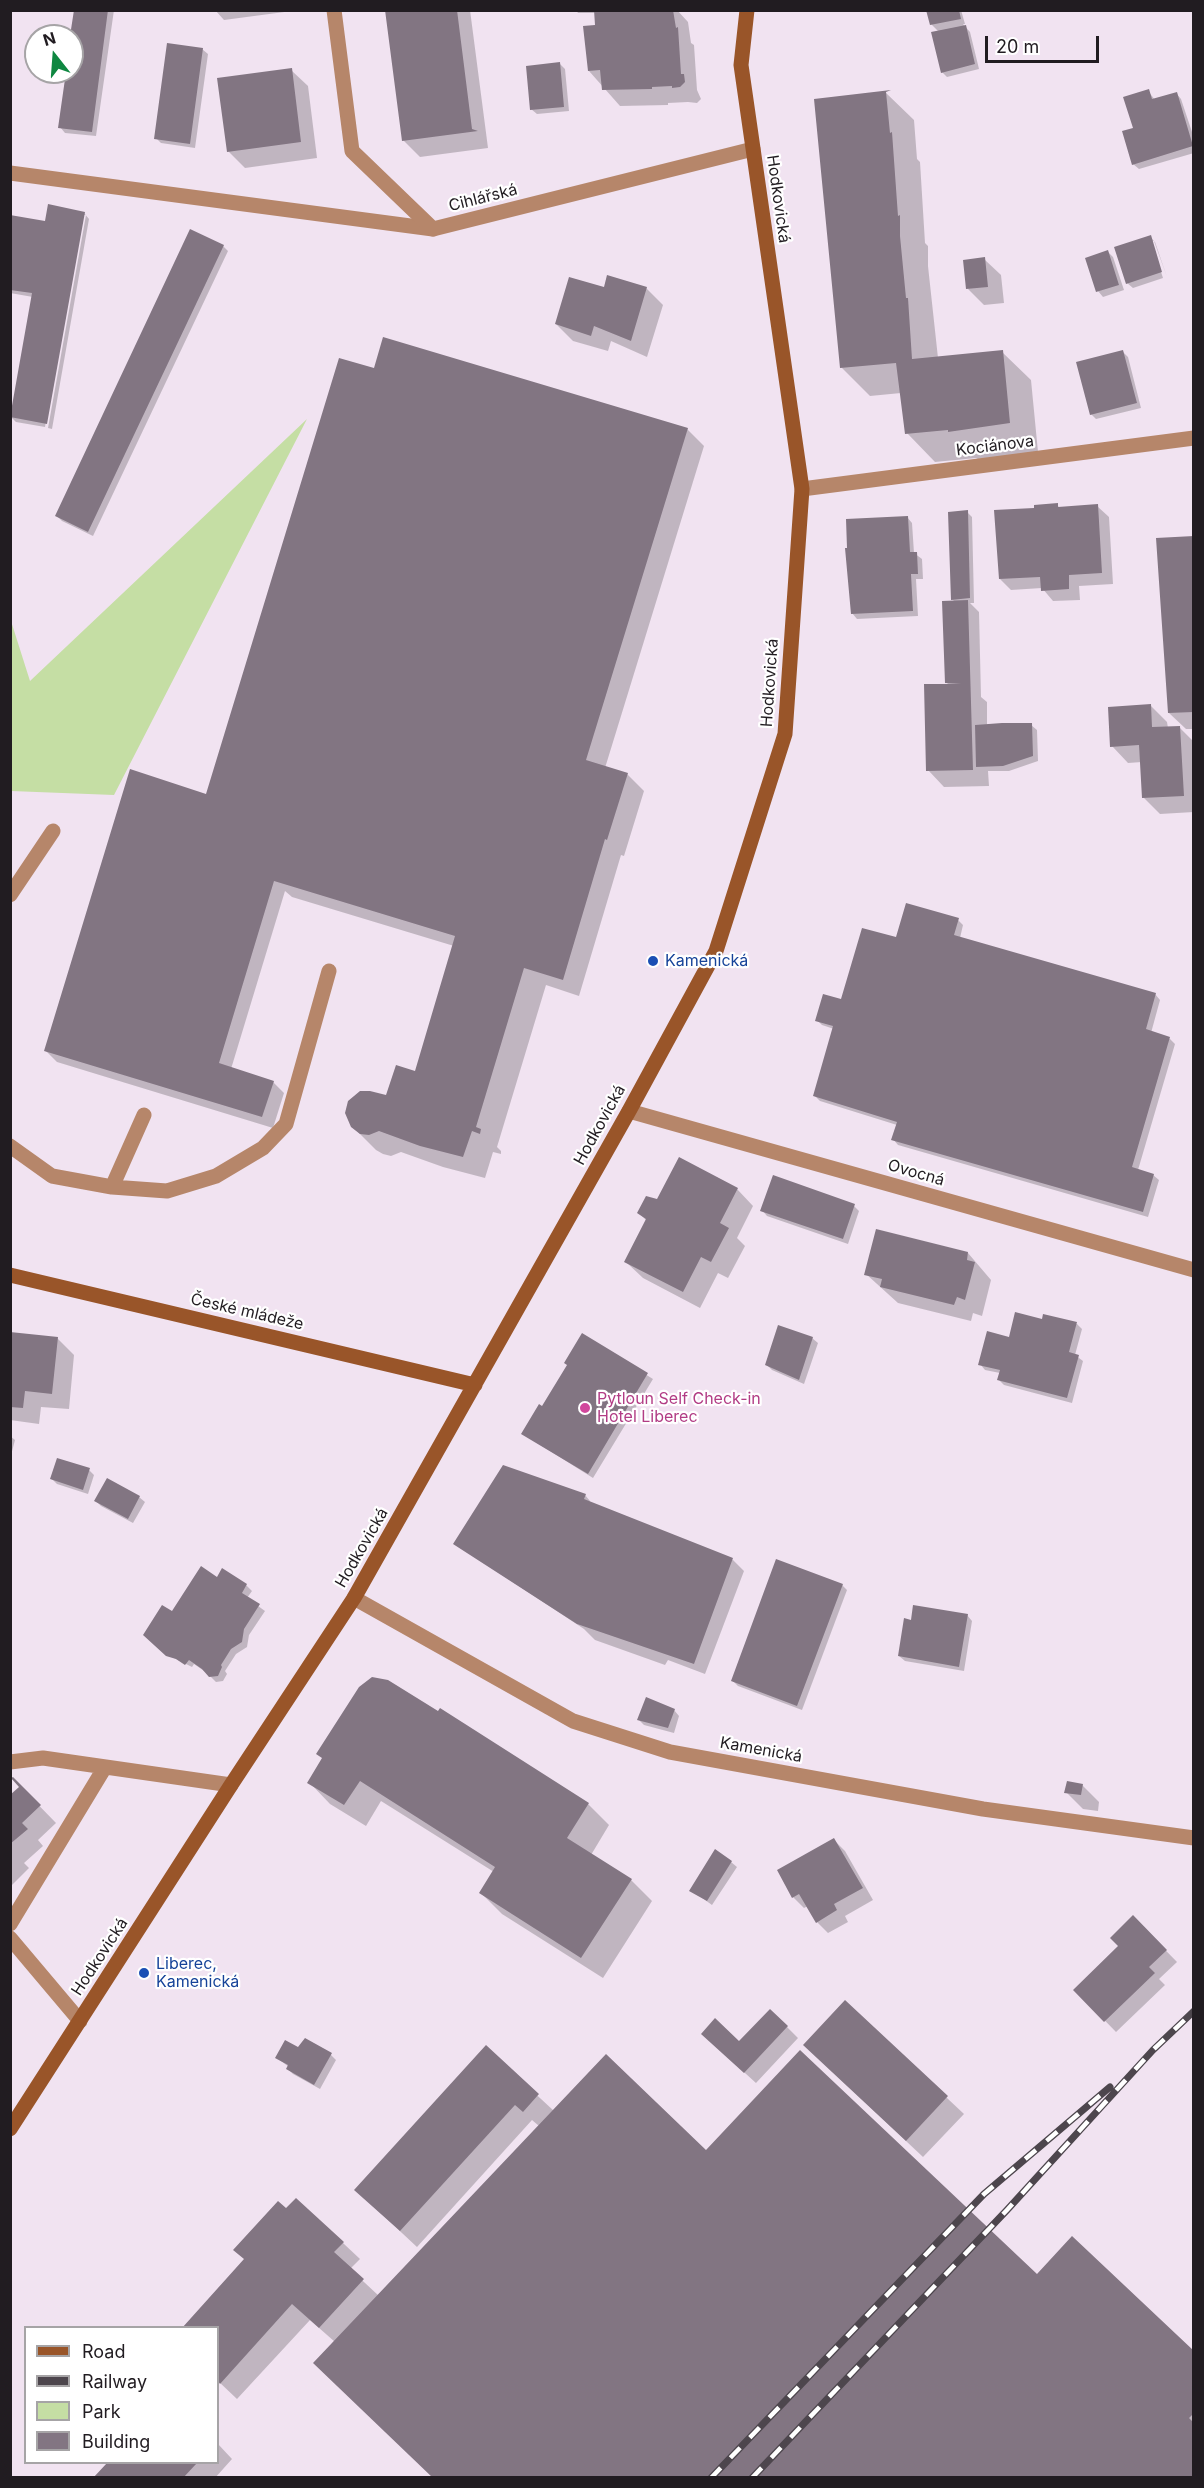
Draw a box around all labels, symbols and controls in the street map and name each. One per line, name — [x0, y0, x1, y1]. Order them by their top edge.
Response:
north arrow — [24, 24, 84, 84]
scale bar — [988, 24, 1102, 62]
text: N — [41, 27, 58, 50]
text: 20 m — [996, 36, 1039, 57]
street label: Hodkovická — [762, 154, 794, 244]
street label: Cihlářská — [447, 180, 519, 216]
street label: Kociánova — [955, 432, 1035, 460]
street label: Hodkovická — [757, 638, 783, 728]
place label: Kamenická — [665, 951, 748, 971]
marker: Kamenická — [646, 954, 660, 968]
street label: Hodkovická — [570, 1082, 630, 1168]
street label: Ovocná — [885, 1156, 947, 1190]
street label: České mládeže — [189, 1290, 305, 1334]
place label: Pytloun Self Check-in Hotel Liberec — [597, 1389, 761, 1427]
marker: Pytloun Self Check-in Hotel Liberec — [578, 1401, 592, 1415]
street label: Hodkovická — [331, 1505, 393, 1591]
street label: Kamenická — [718, 1733, 804, 1767]
street label: Hodkovická — [68, 1915, 132, 1999]
place label: Liberec, Kamenická — [156, 1954, 239, 1992]
marker: Liberec, Kamenická — [137, 1966, 151, 1980]
legend — [24, 2326, 219, 2464]
text: Road — [82, 2341, 125, 2362]
text: Railway — [82, 2371, 147, 2392]
text: Park — [82, 2401, 121, 2422]
text: Building — [82, 2431, 150, 2452]

